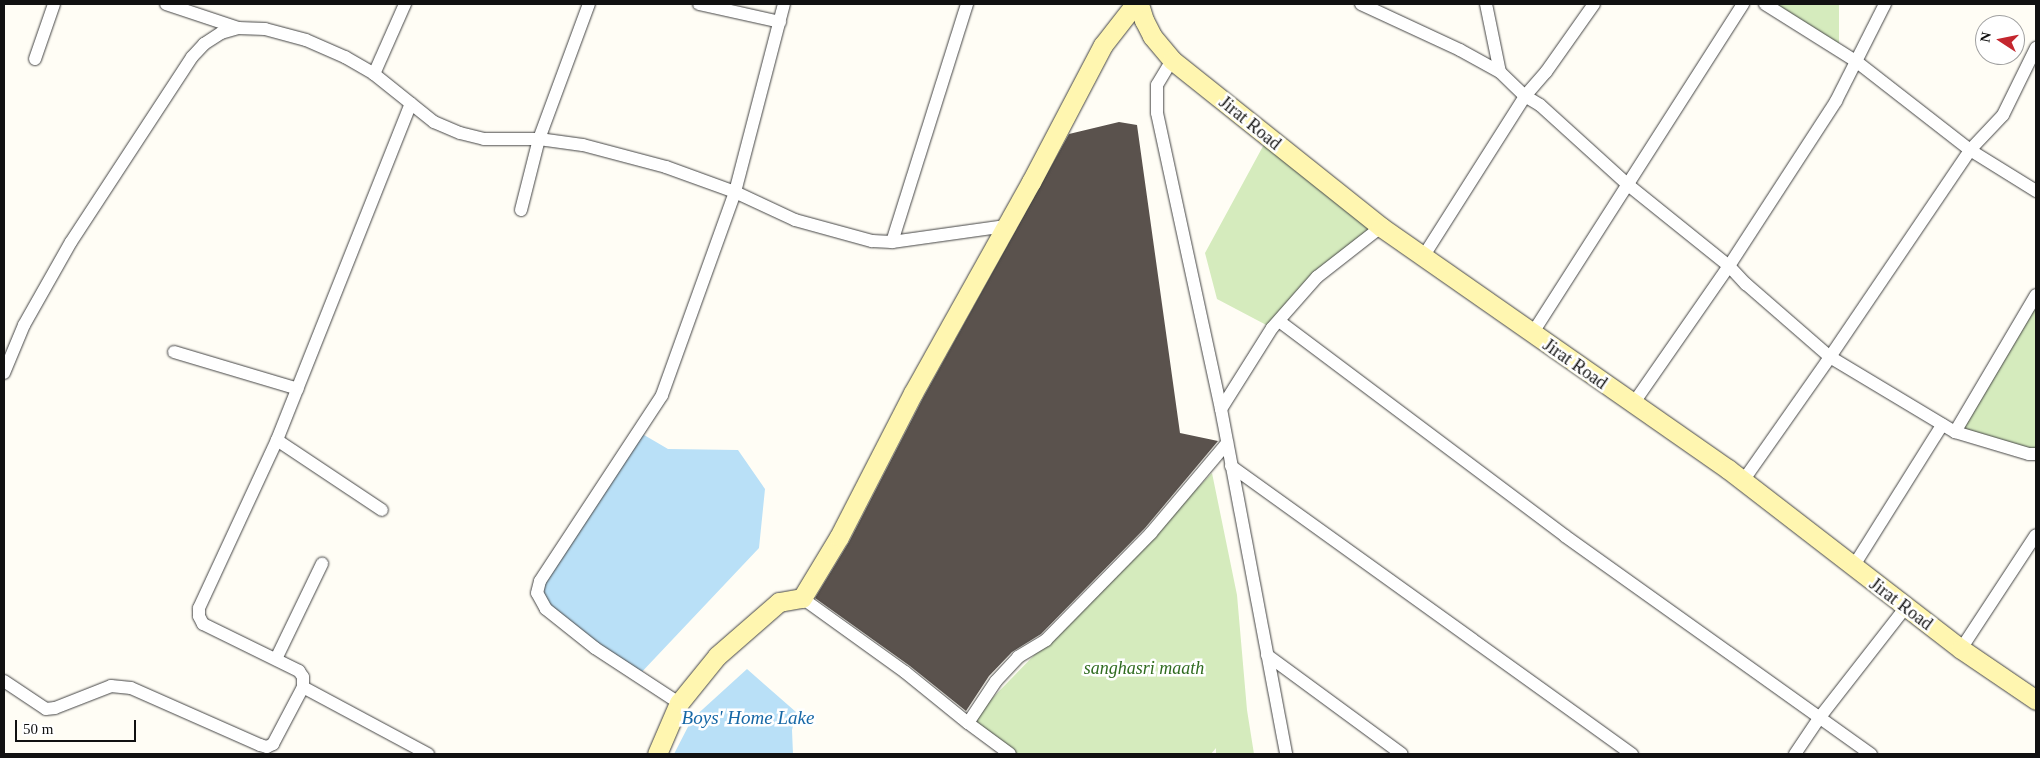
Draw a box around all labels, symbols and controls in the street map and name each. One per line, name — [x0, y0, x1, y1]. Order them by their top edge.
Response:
north arrow — [1975, 15, 2025, 65]
text: N — [1977, 31, 1994, 44]
street label: Jirat Road — [1215, 91, 1285, 155]
street label: Jirat Road — [1539, 334, 1611, 394]
street label: Jirat Road — [1865, 573, 1937, 635]
park label: sanghasri maath — [1084, 657, 1204, 679]
water label: Boys' Home Lake — [682, 707, 814, 729]
scale bar — [18, 710, 139, 742]
text: 50 m — [23, 721, 53, 737]

